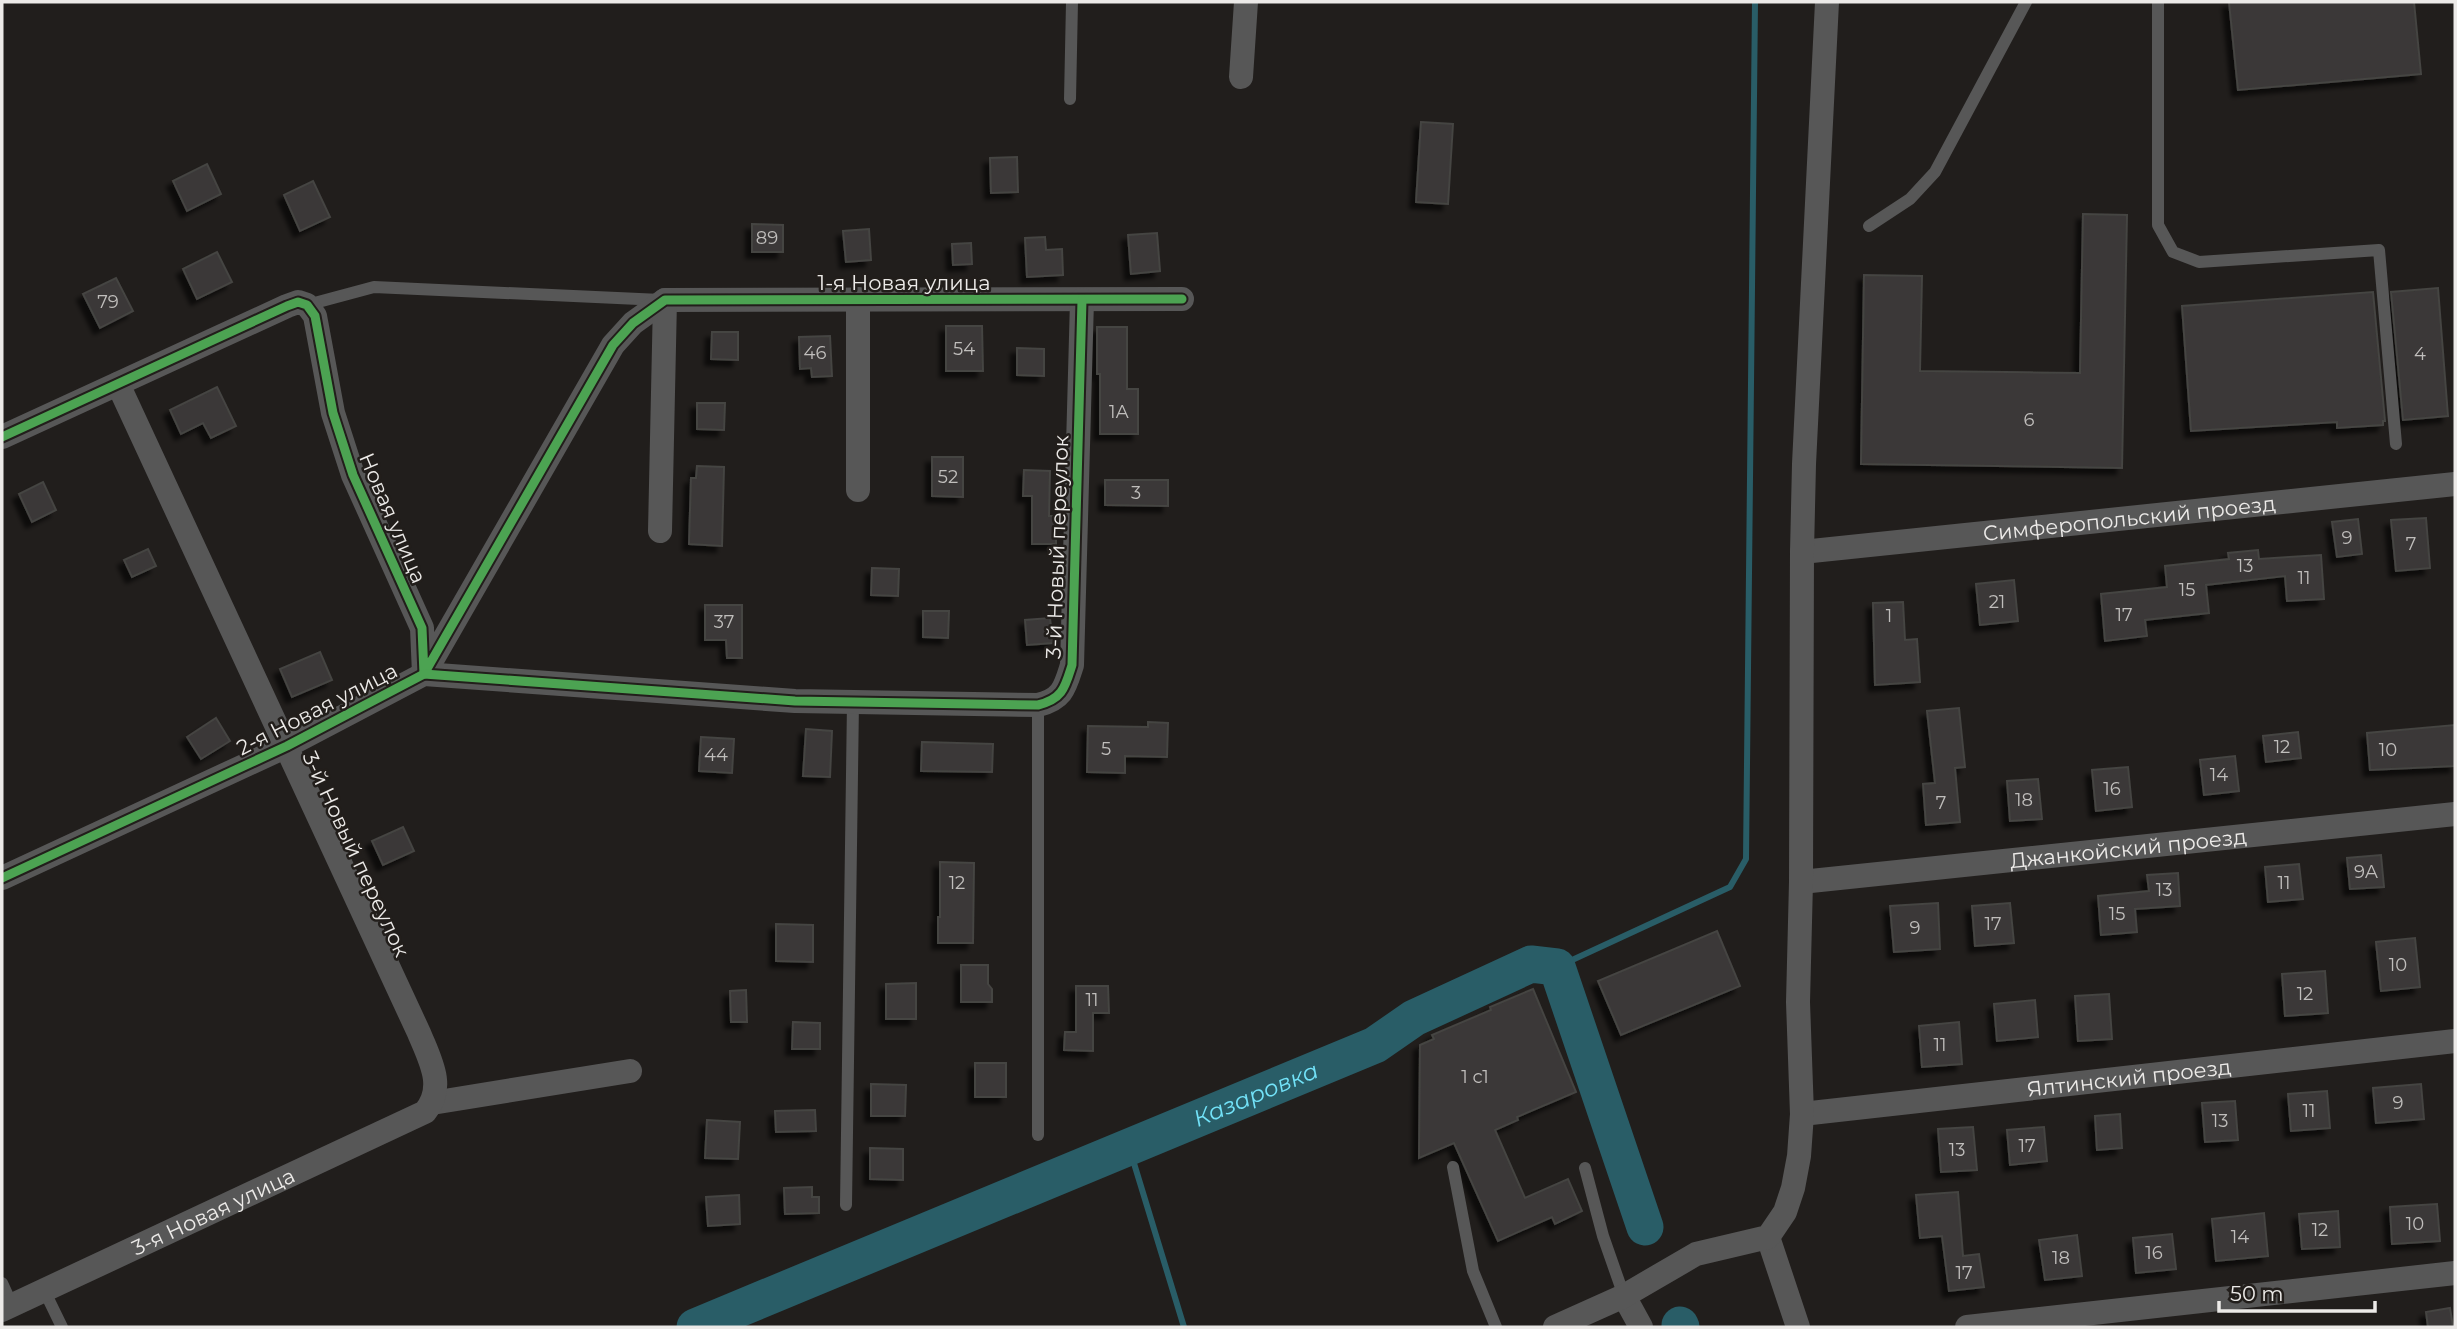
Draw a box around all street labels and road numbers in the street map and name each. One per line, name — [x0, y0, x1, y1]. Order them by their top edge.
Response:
street label: 1-я Новая улица — [818, 270, 990, 295]
street label: 3-й Новый переулок — [1041, 435, 1073, 659]
street label: Новая улица — [354, 449, 432, 587]
street label: Симферопольский проезд — [1982, 490, 2277, 546]
street label: 2-я Новая улица — [232, 658, 402, 760]
street label: 3-й Новый переулок — [297, 747, 415, 961]
street label: Джанкойский проезд — [2009, 823, 2248, 873]
street label: Ялтинский проезд — [2025, 1054, 2232, 1101]
street label: 3-я Новая улица — [128, 1162, 299, 1260]

